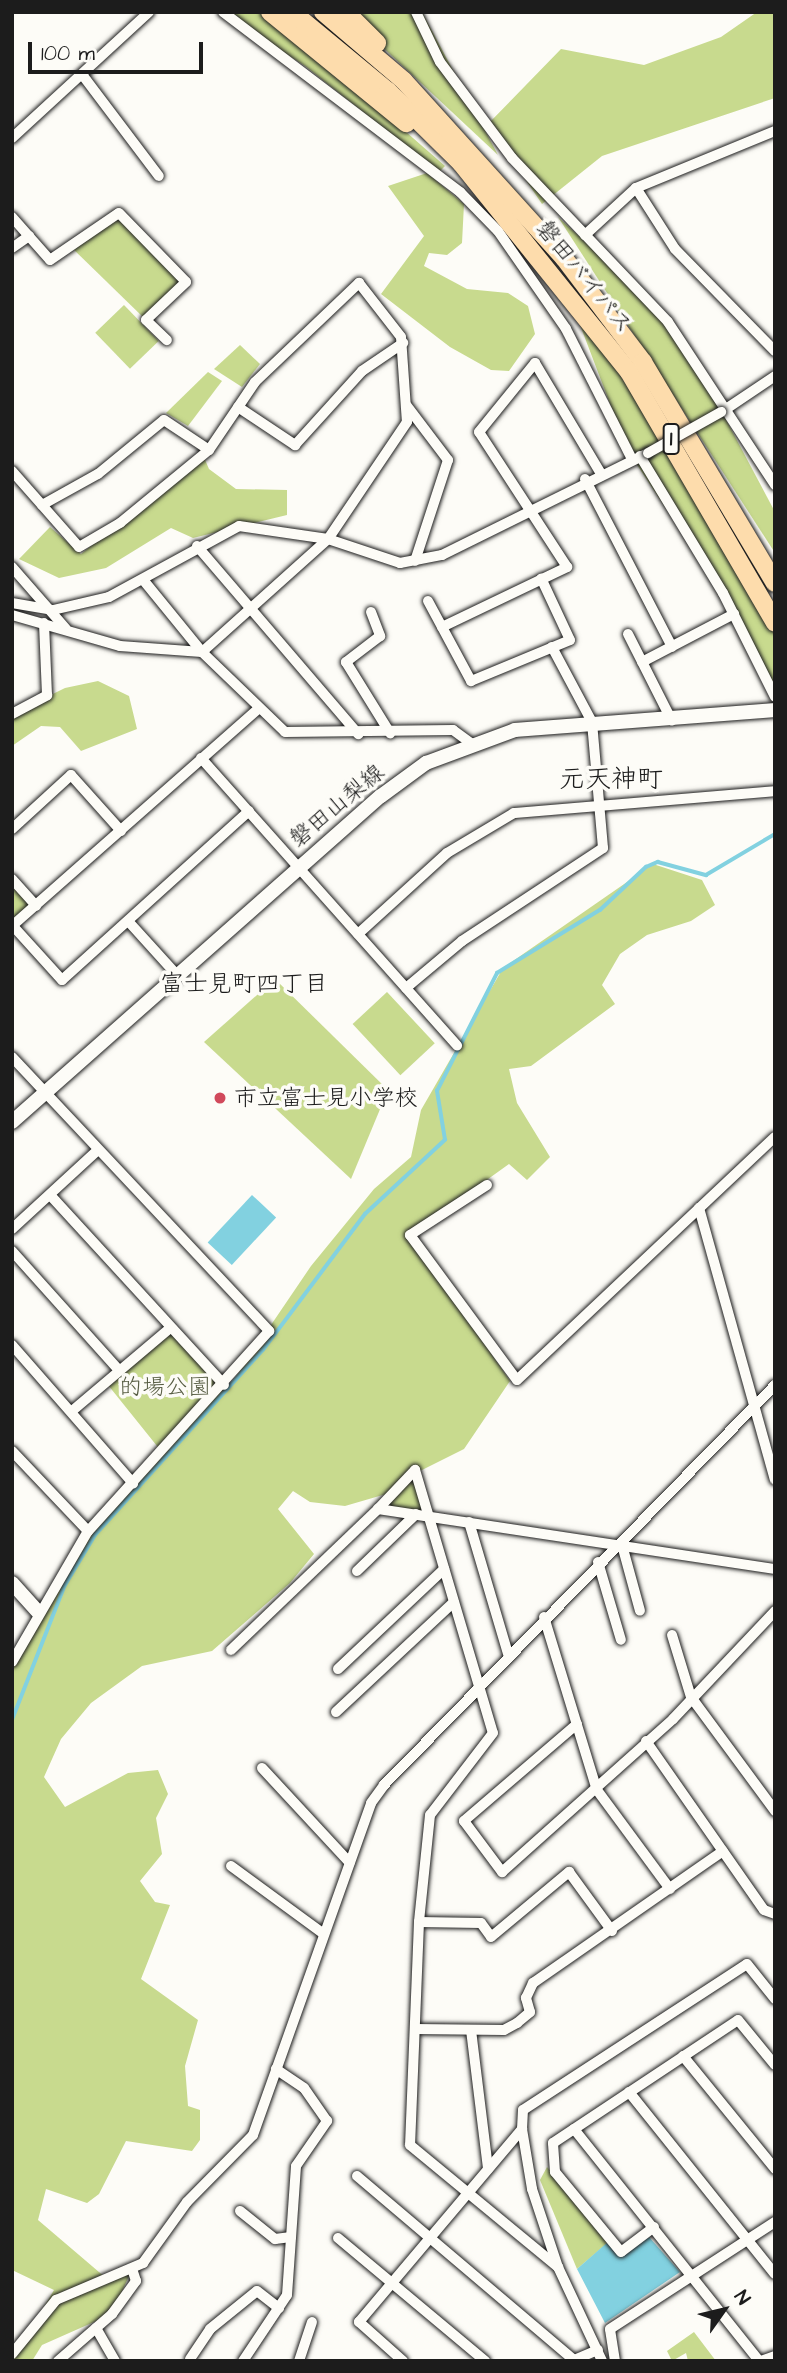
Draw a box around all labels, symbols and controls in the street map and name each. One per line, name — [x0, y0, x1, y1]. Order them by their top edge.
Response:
scale bar — [32, 28, 206, 72]
text: 100 m — [41, 39, 95, 68]
street label: 磐田バイパス — [530, 215, 638, 339]
road number: 1 — [662, 422, 680, 457]
street label: 磐田山梨線 — [284, 758, 390, 854]
district label: 元天神町 — [559, 764, 663, 796]
district label: 富士見町四丁目 — [160, 971, 328, 999]
place label: 市立富士見小学校 — [234, 1084, 418, 1112]
marker: 市立富士見小学校 — [212, 1090, 228, 1106]
park label: 的場公園 — [119, 1373, 211, 1401]
north arrow — [689, 2275, 759, 2345]
text: N — [727, 2285, 756, 2310]

